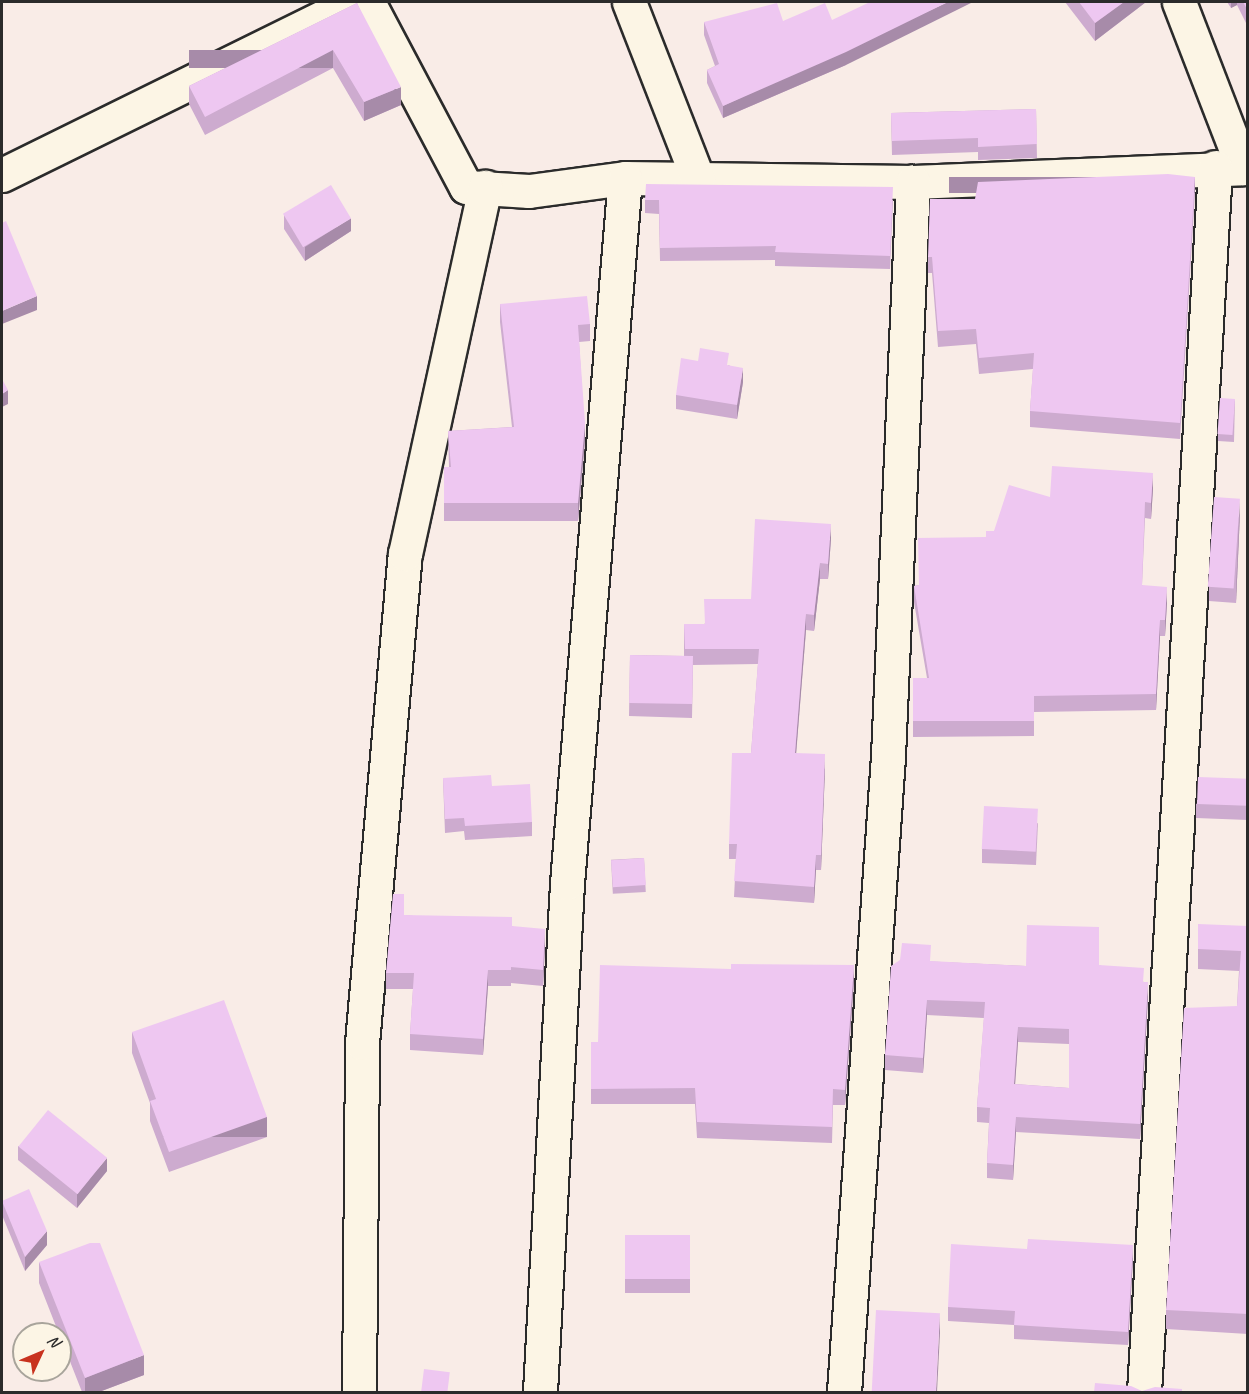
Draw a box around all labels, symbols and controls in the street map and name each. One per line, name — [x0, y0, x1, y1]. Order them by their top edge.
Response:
north arrow — [12, 1322, 72, 1382]
text: N — [43, 1330, 64, 1351]

